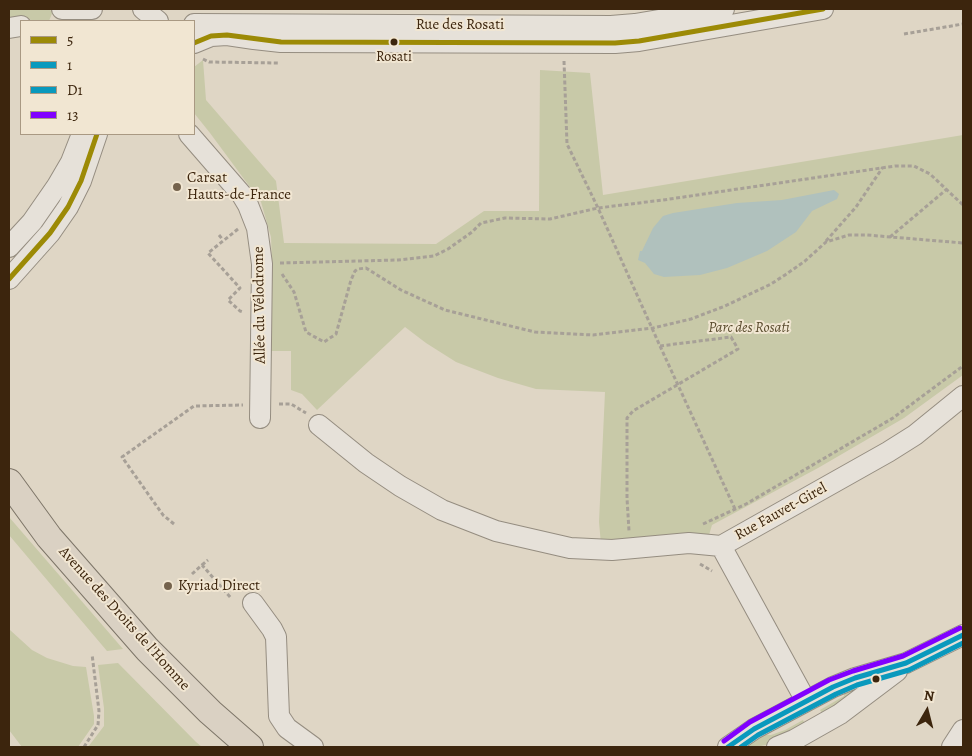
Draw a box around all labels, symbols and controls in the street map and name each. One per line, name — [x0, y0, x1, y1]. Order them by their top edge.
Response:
street label: Rue des Rosati — [416, 16, 504, 34]
legend — [20, 20, 195, 135]
text: 5 — [67, 30, 73, 50]
marker: Rosati — [389, 37, 399, 47]
place label: Rosati — [376, 50, 412, 66]
text: 1 — [67, 55, 72, 75]
text: D1 — [67, 80, 83, 100]
text: 13 — [67, 105, 78, 125]
place label: Carsat Hauts-de-France — [187, 169, 291, 204]
marker: Carsat Hauts-de-France — [171, 181, 183, 193]
street label: Allée du Vélodrome — [250, 246, 270, 364]
park label: Parc des Rosati — [708, 319, 790, 337]
street label: Rue Fauvet-Girel — [732, 479, 830, 545]
street label: Avenue des Droits de l'Homme — [55, 543, 193, 695]
place label: Kyriad Direct — [178, 577, 260, 595]
marker: Kyriad Direct — [162, 580, 174, 592]
unlabelled marker — [871, 674, 881, 684]
north arrow — [902, 686, 952, 736]
text: N — [923, 686, 936, 706]

